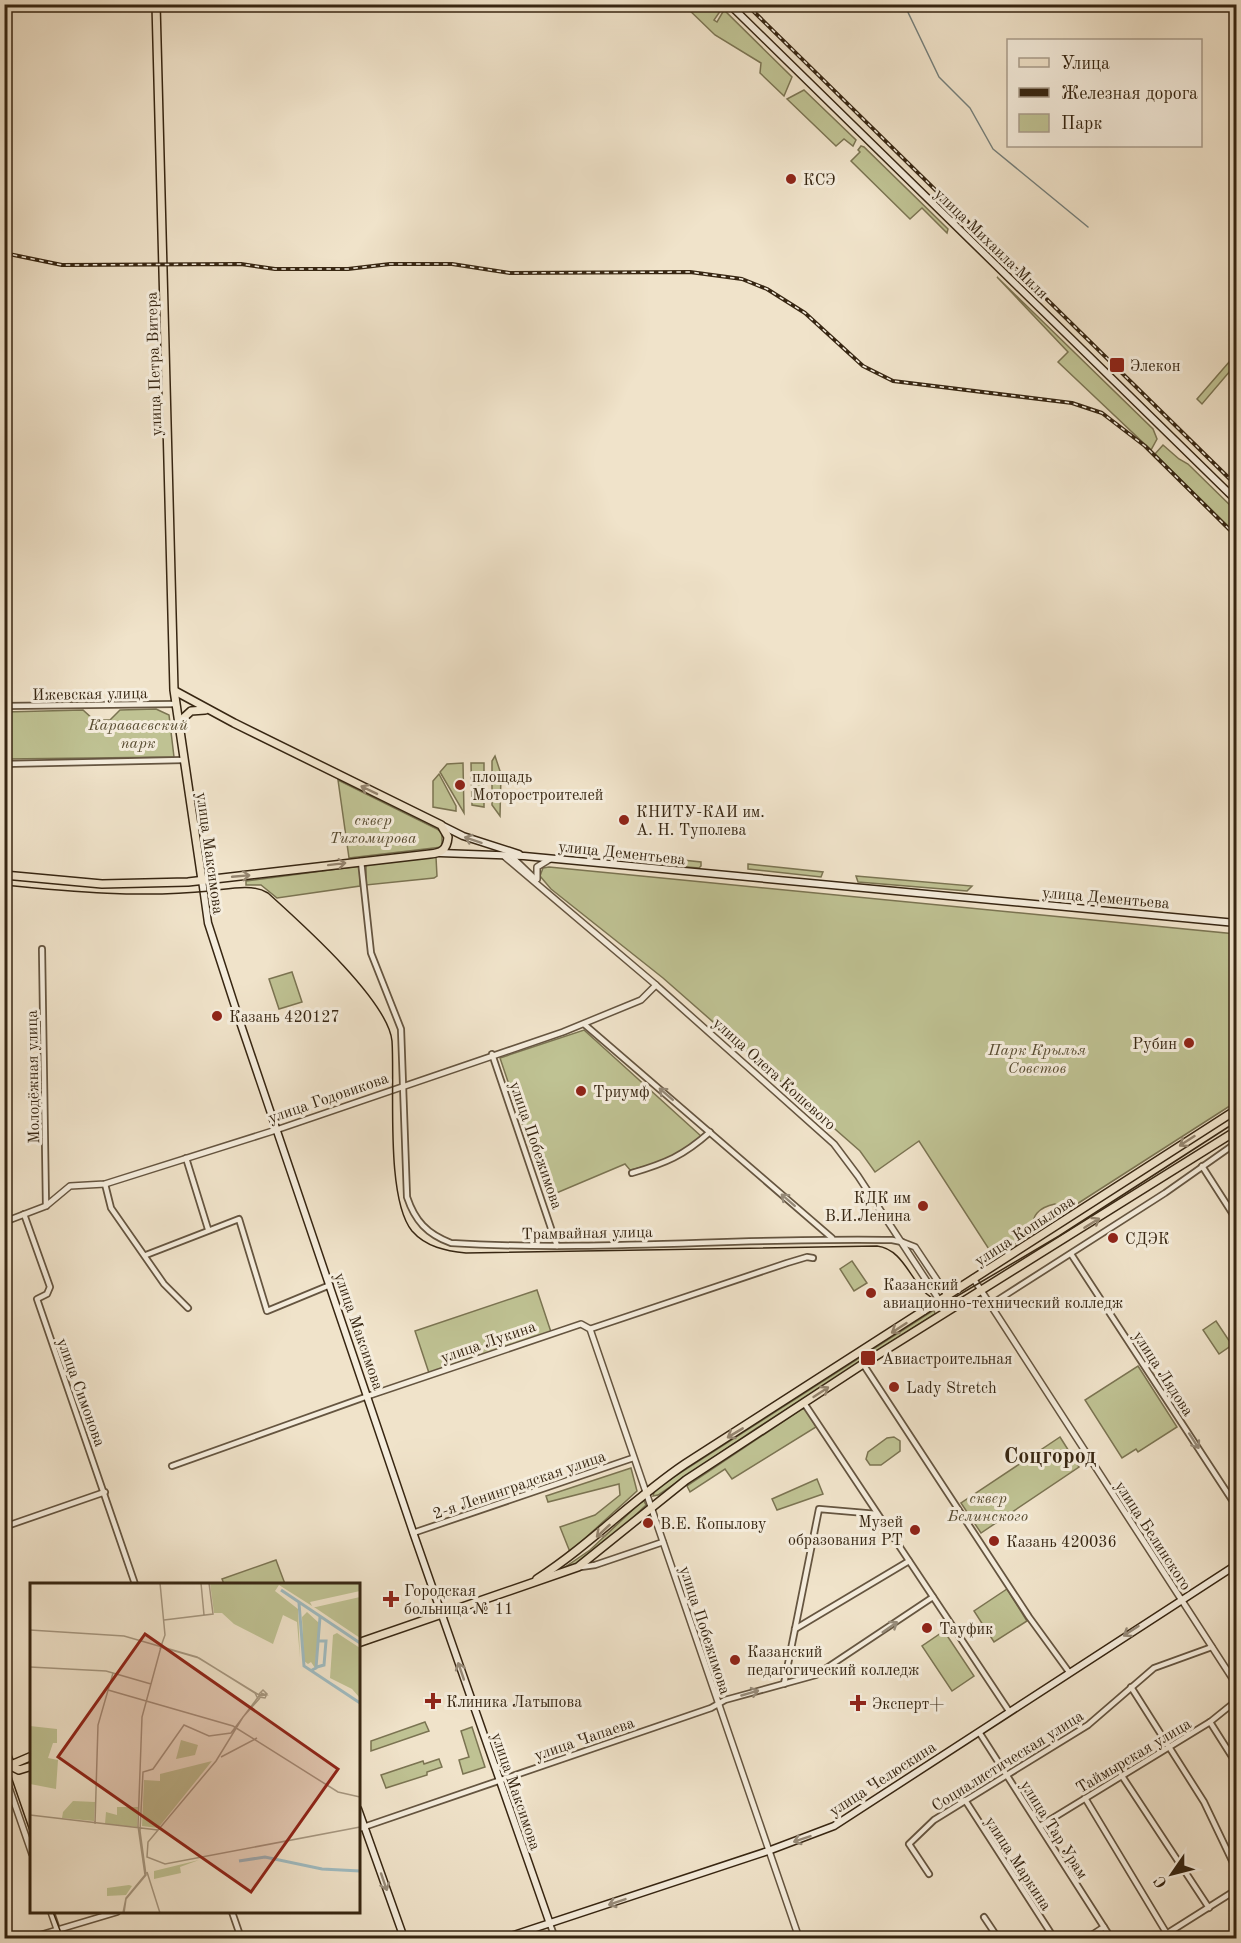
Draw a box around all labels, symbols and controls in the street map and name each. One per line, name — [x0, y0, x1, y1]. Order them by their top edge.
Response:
legend — [1007, 39, 1202, 147]
text: Улица — [1061, 55, 1110, 73]
text: Железная дорога — [1061, 85, 1198, 103]
text: Парк — [1061, 115, 1102, 133]
marker: КСЭ — [784, 172, 798, 186]
place label: КСЭ — [803, 173, 836, 189]
street label: улица Михаила Миля — [931, 186, 1051, 303]
street label: улица Петра Витера — [144, 291, 166, 436]
marker: Элекон — [1108, 356, 1126, 374]
place label: Элекон — [1130, 359, 1181, 375]
street label: Ижевская улица — [32, 686, 148, 704]
park label: Караваевский парк — [87, 718, 188, 752]
place label: площадь Моторостроителей — [472, 770, 603, 804]
marker: площадь Моторостроителей — [453, 778, 467, 792]
one-way arrow — [361, 783, 379, 795]
street label: улица Максимова — [193, 791, 226, 915]
place label: КНИТУ-КАИ им. А. Н. Туполева — [636, 805, 765, 839]
park label: сквер Тихомирова — [330, 813, 417, 847]
marker: КНИТУ-КАИ им. А. Н. Туполева — [617, 813, 631, 827]
one-way arrow — [465, 833, 483, 844]
street label: улица Дементьева — [557, 839, 686, 869]
one-way arrow — [327, 859, 346, 870]
one-way arrow — [230, 870, 250, 881]
street label: улица Дементьева — [1041, 885, 1170, 913]
marker: Казань 420127 — [210, 1009, 224, 1023]
street label: Молодёжная улица — [25, 1010, 43, 1144]
place label: Казань 420127 — [229, 1010, 340, 1026]
street label: улица Олега Кошевого — [709, 1015, 838, 1134]
marker: Рубин — [1182, 1036, 1196, 1050]
place label: Рубин — [1132, 1037, 1177, 1053]
park label: Парк Крылья Советов — [987, 1043, 1086, 1077]
street label: улица Годовикова — [267, 1071, 391, 1127]
street label: улица Побежимова — [506, 1080, 565, 1212]
marker: Триумф — [574, 1084, 588, 1098]
place label: Триумф — [593, 1085, 650, 1101]
one-way arrow — [659, 1087, 674, 1101]
one-way arrow — [1179, 1136, 1196, 1148]
place label: КДК им В.И.Ленина — [825, 1191, 911, 1225]
one-way arrow — [781, 1193, 796, 1207]
street label: улица Копылова — [972, 1193, 1078, 1270]
marker: КДК им В.И.Ленина — [916, 1199, 930, 1213]
one-way arrow — [1083, 1217, 1100, 1229]
street label: Трамвайная улица — [521, 1225, 653, 1243]
marker: СДЭК — [1106, 1231, 1120, 1245]
place label: СДЭК — [1125, 1232, 1170, 1248]
street label: улица Максимова — [331, 1271, 386, 1393]
place label: Казанский авиационно-технический колледж — [883, 1278, 1124, 1312]
marker: Казанский авиационно-технический колледж — [864, 1286, 878, 1300]
street label: улица Лукина — [439, 1319, 538, 1367]
one-way arrow — [891, 1322, 908, 1334]
street label: улица Лядова — [1129, 1329, 1196, 1419]
street label: улица Симонова — [53, 1336, 107, 1449]
marker: Авиастроительная — [859, 1349, 877, 1367]
place label: Авиастроительная — [882, 1352, 1012, 1368]
marker: Lady Stretch — [887, 1380, 901, 1394]
place label: Lady Stretch — [906, 1381, 997, 1397]
one-way arrow — [813, 1385, 830, 1398]
one-way arrow — [727, 1427, 744, 1439]
one-way arrow — [1188, 1432, 1200, 1449]
district label: Соцгород — [1004, 1446, 1096, 1468]
street label: 2-я Ленинградская улица — [431, 1449, 608, 1523]
street label: улица Белинского — [1111, 1479, 1194, 1594]
park label: сквер Белинского — [947, 1491, 1028, 1525]
place label: Музей образования РТ — [788, 1515, 903, 1549]
marker: В.Е. Копылову — [641, 1516, 655, 1530]
place label: В.Е. Копылову — [660, 1517, 767, 1533]
marker: Музей образования РТ — [908, 1523, 922, 1537]
one-way arrow — [596, 1524, 611, 1538]
marker: Казань 420036 — [987, 1534, 1001, 1548]
place label: Казань 420036 — [1006, 1535, 1117, 1551]
street label: улица Побежимова — [676, 1564, 732, 1697]
inset map — [30, 1583, 360, 1913]
place label: Городская больница № 11 — [404, 1584, 513, 1618]
marker: Городская больница № 11 — [382, 1590, 400, 1608]
one-way arrow — [881, 1621, 897, 1633]
marker: Тауфик — [920, 1621, 934, 1635]
place label: Тауфик — [939, 1622, 993, 1638]
one-way arrow — [1123, 1625, 1140, 1638]
place label: Казанский педагогический колледж — [747, 1645, 920, 1679]
marker: Казанский педагогический колледж — [728, 1653, 742, 1667]
one-way arrow — [455, 1662, 466, 1681]
one-way arrow — [740, 1687, 759, 1698]
marker: Клиника Латыпова — [424, 1692, 442, 1710]
marker: Эксперт+ — [849, 1694, 867, 1712]
place label: Клиника Латыпова — [446, 1695, 582, 1711]
place label: Эксперт+ — [872, 1697, 944, 1713]
street label: Социалистическая улица — [929, 1708, 1087, 1815]
street label: улица Чапаева — [533, 1715, 637, 1764]
street label: Таймырская улица — [1074, 1716, 1194, 1797]
street label: улица Максимова — [488, 1731, 543, 1853]
street label: улица Челюскина — [827, 1739, 939, 1820]
street label: улица Тар Урам — [1017, 1778, 1090, 1882]
street label: улица Маркина — [981, 1814, 1054, 1914]
one-way arrow — [793, 1835, 812, 1846]
north arrow — [1142, 1844, 1202, 1904]
one-way arrow — [380, 1872, 391, 1891]
text: С — [1152, 1873, 1171, 1890]
one-way arrow — [608, 1897, 627, 1908]

